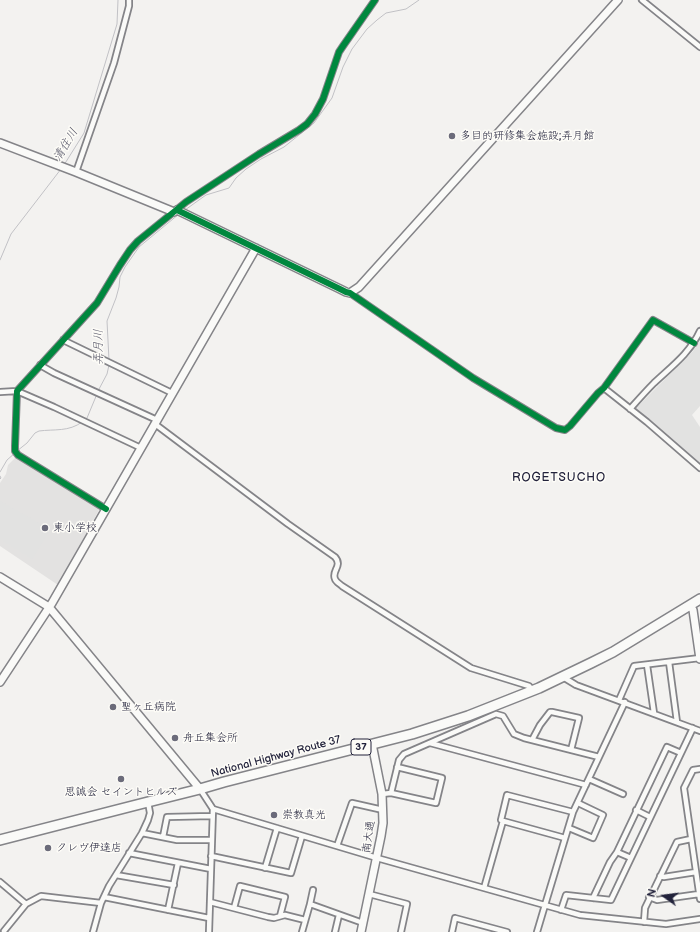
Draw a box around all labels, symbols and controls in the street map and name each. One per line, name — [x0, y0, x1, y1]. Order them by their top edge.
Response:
water label: 清住川 — [51, 126, 81, 164]
place label: 多目的研修集会施設;弄月館 — [460, 129, 594, 143]
marker: 多目的研修集会施設;弄月館 — [447, 131, 457, 141]
water label: 弄月川 — [92, 329, 106, 365]
district label: ROGETSUCHO — [512, 471, 606, 485]
place label: 東小学校 — [53, 521, 97, 535]
marker: 東小学校 — [40, 523, 50, 533]
place label: 聖ヶ丘病院 — [121, 700, 176, 714]
marker: 聖ヶ丘病院 — [108, 702, 118, 712]
place label: 舟丘集会所 — [183, 731, 238, 745]
marker: 舟丘集会所 — [170, 733, 180, 743]
street label: National Highway Route 37 — [210, 733, 342, 781]
road number: 37 — [351, 739, 371, 755]
marker: 思誠会 セイントヒルズ — [116, 774, 126, 784]
place label: 思誠会 セイントヒルズ — [65, 785, 177, 799]
place label: 崇教真光 — [282, 808, 326, 822]
marker: 崇教真光 — [269, 810, 279, 820]
street label: 南大通 — [360, 820, 378, 854]
place label: クレヴ伊達店 — [56, 841, 122, 855]
marker: クレヴ伊達店 — [43, 843, 53, 853]
north arrow — [644, 876, 684, 916]
text: N — [645, 887, 659, 899]

